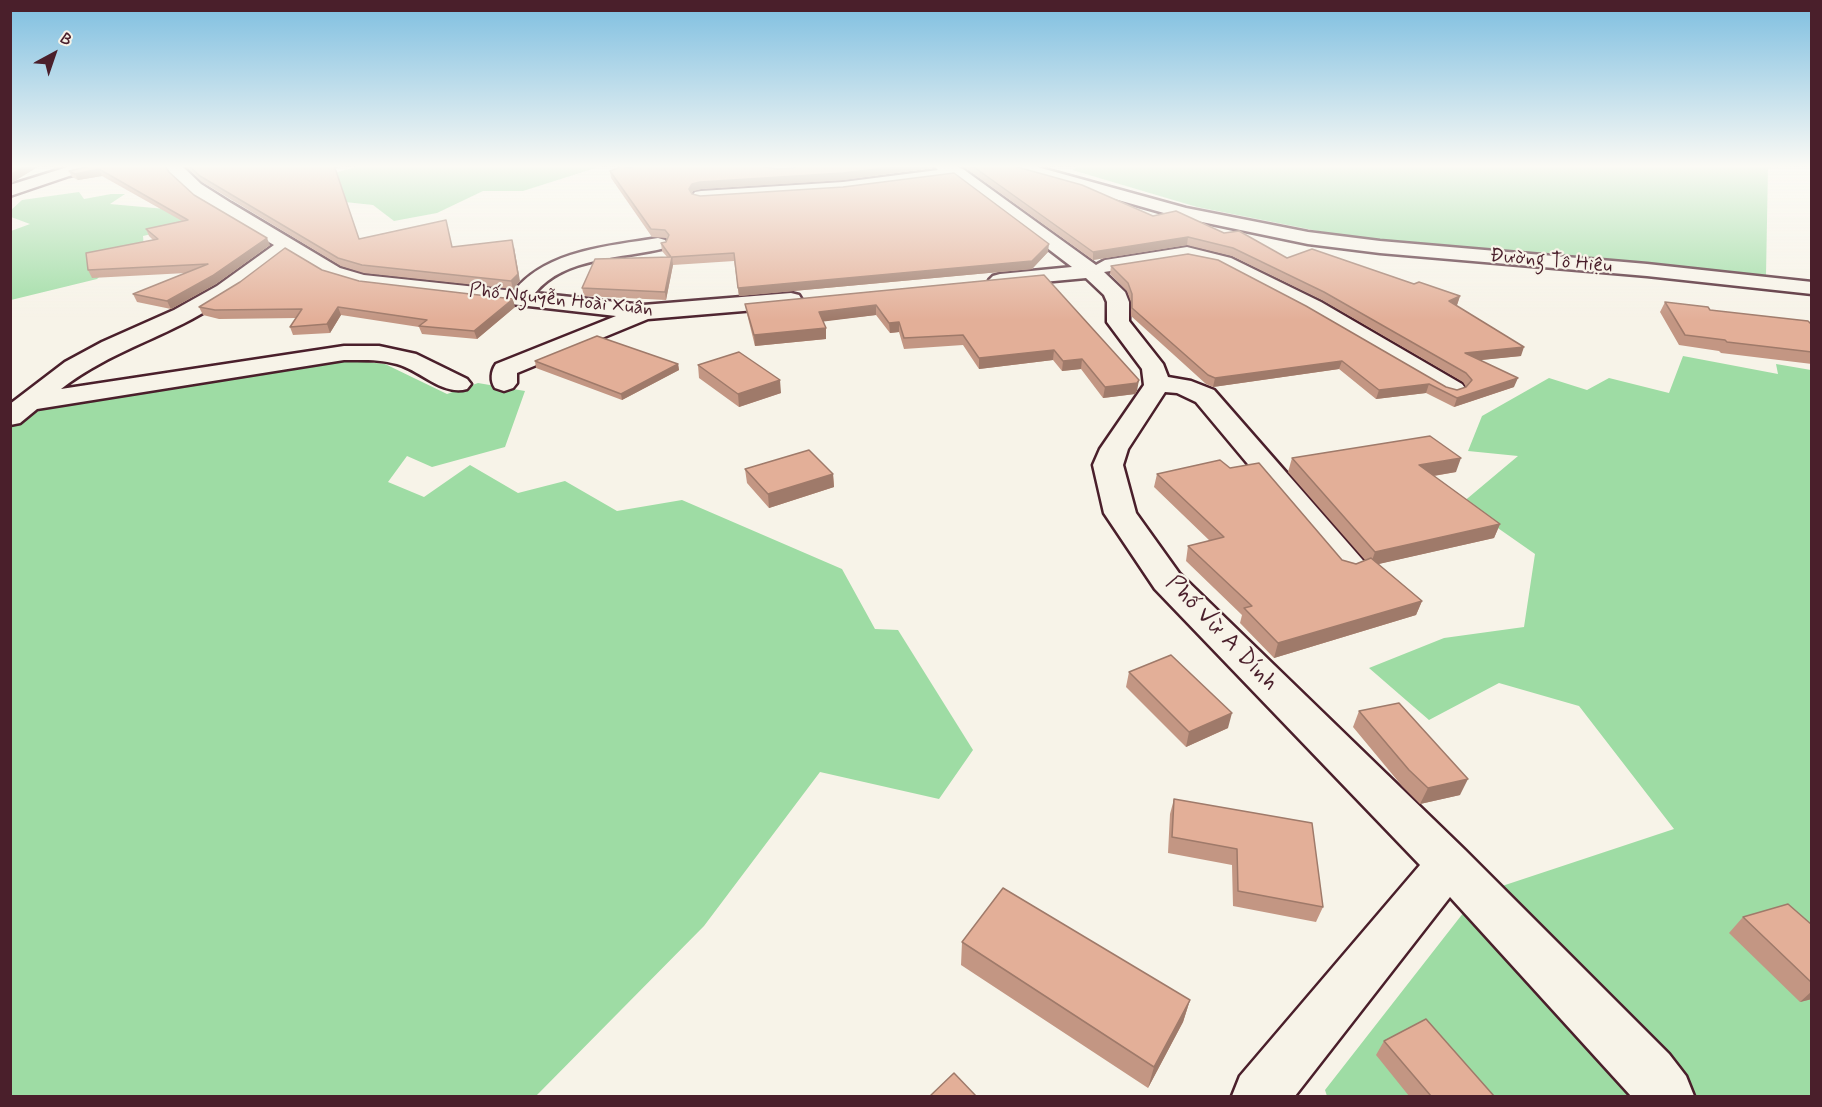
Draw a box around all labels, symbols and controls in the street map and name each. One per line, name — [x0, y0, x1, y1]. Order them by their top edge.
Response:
north arrow — [24, 24, 84, 84]
text: B — [55, 29, 77, 51]
street label: Đường Tô Hiệu — [1489, 245, 1613, 279]
street label: Phố Nguyễn Hoài Xuân — [468, 279, 654, 323]
street label: Phố Vừ A Dính — [1159, 570, 1283, 698]

